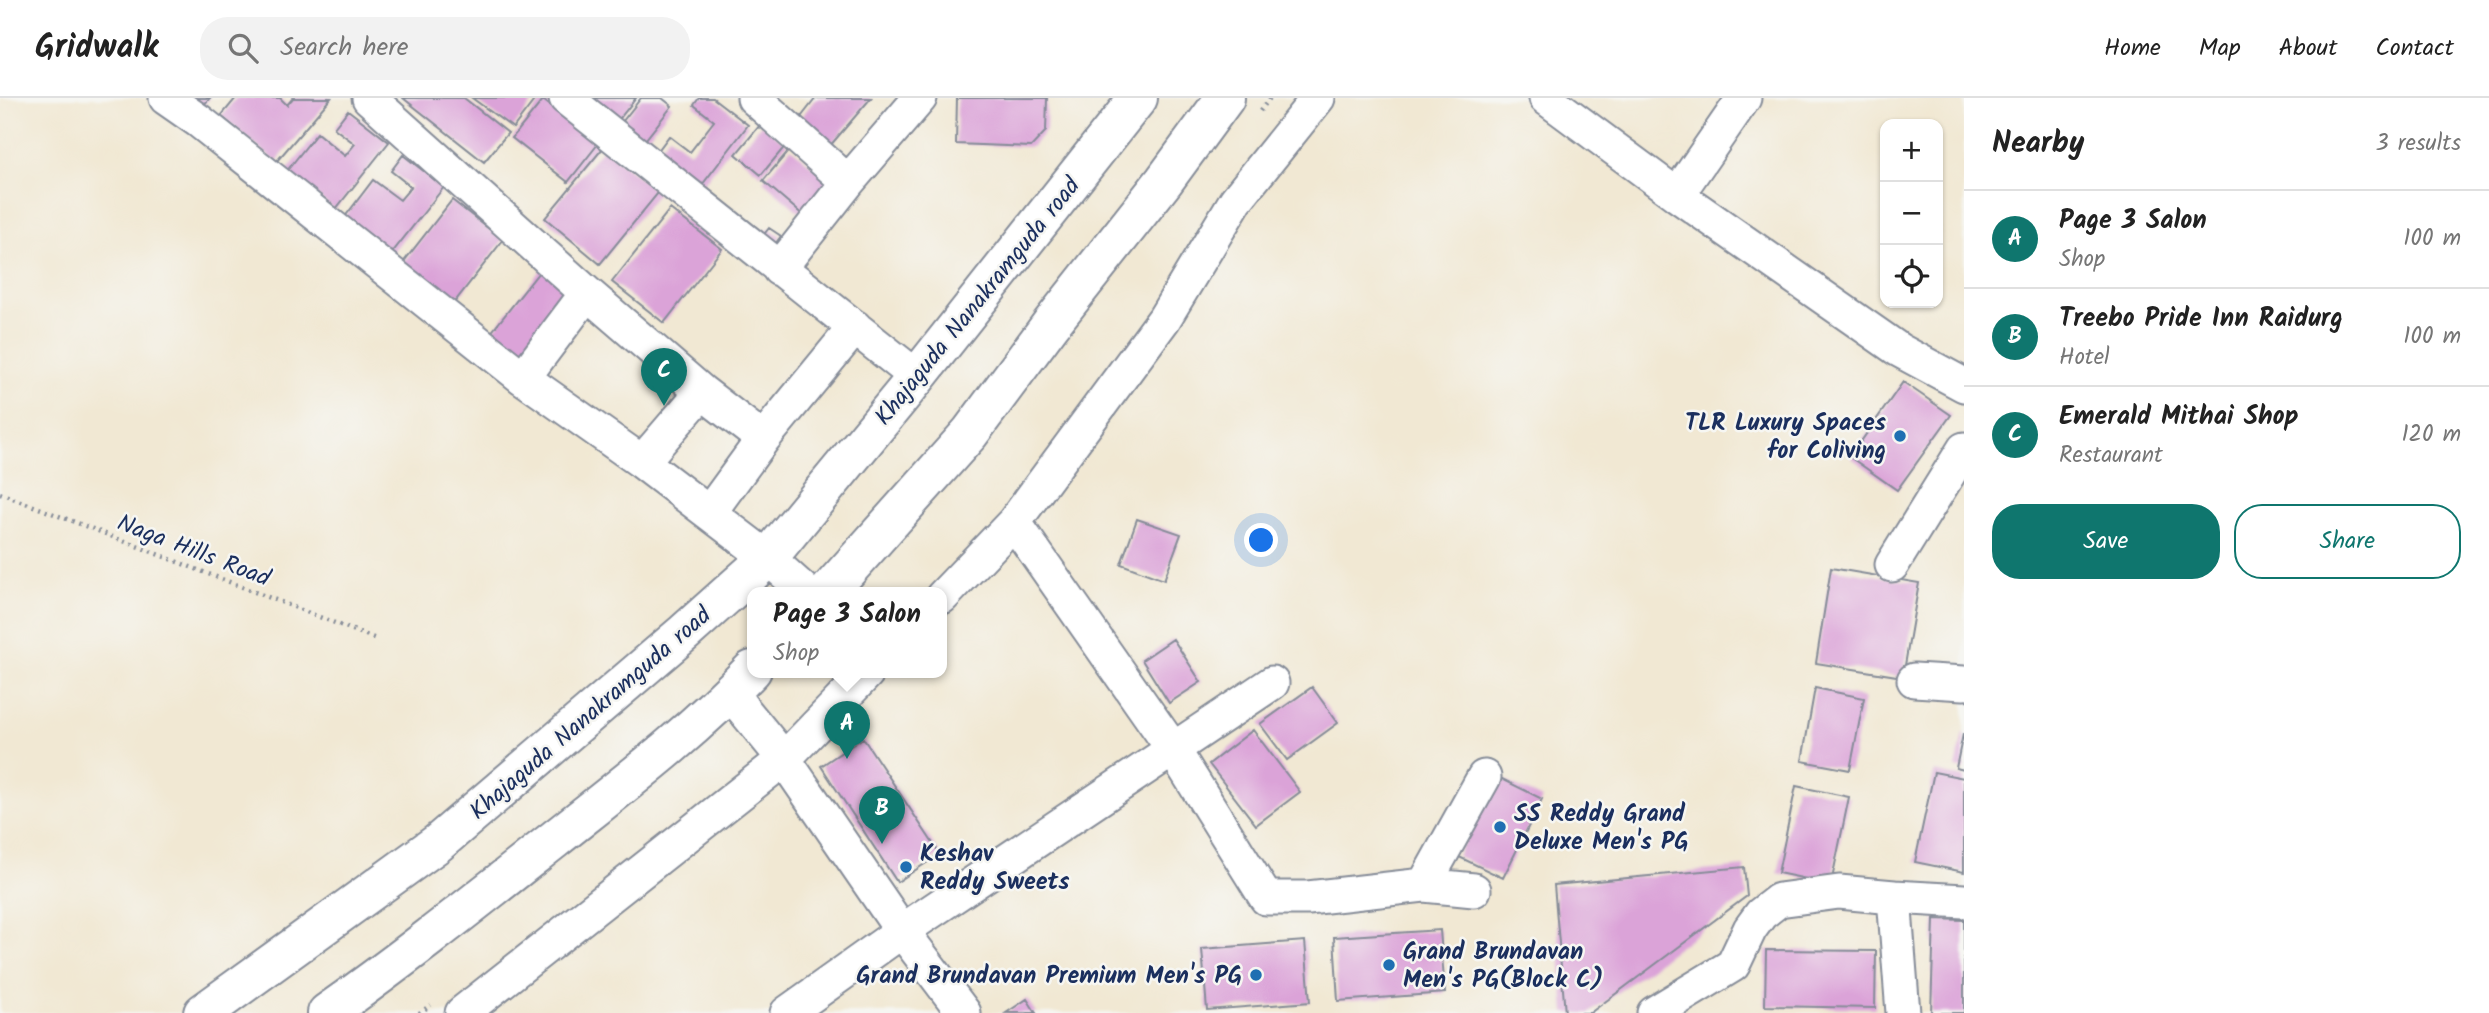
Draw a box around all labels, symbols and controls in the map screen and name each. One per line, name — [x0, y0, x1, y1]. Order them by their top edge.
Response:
search box — [200, 17, 690, 80]
text: Gridwalk — [35, 22, 158, 75]
text: Search here — [280, 27, 409, 69]
icon: search — [224, 29, 262, 67]
text: Home — [2104, 29, 2161, 68]
text: Map — [2199, 29, 2241, 68]
text: About — [2279, 29, 2337, 68]
text: Contact — [2375, 29, 2454, 68]
map controls — [1880, 119, 1943, 308]
button: + — [1880, 119, 1943, 182]
text: Nearby — [1992, 120, 2084, 168]
text: 3 results — [2375, 126, 2461, 162]
street label: Khajaguda Nanakramguda road — [865, 168, 1092, 435]
button: − — [1880, 182, 1943, 245]
text: Page 3 Salon — [2059, 200, 2207, 242]
text: A — [2008, 221, 2022, 257]
text: 100 m — [2403, 221, 2461, 257]
text: Shop — [2059, 242, 2105, 278]
button: locate — [1880, 245, 1943, 308]
text: Treebo Pride Inn Raidurg — [2059, 298, 2343, 340]
text: B — [2008, 319, 2022, 355]
text: 100 m — [2403, 319, 2461, 355]
text: Hotel — [2059, 340, 2110, 376]
pin: C — [641, 348, 687, 406]
text: Emerald Mithai Shop — [2059, 396, 2299, 438]
place label: TLR Luxury Spaces for Coliving — [1685, 404, 1886, 471]
text: C — [2008, 417, 2022, 453]
text: 120 m — [2401, 417, 2461, 453]
marker: TLR Luxury Spaces for Coliving — [1892, 428, 1908, 444]
text: Restaurant — [2059, 438, 2163, 474]
street label: Naga Hills Road — [111, 504, 277, 599]
button: Save — [1992, 504, 2220, 579]
button: Share — [2234, 504, 2461, 579]
your location — [1244, 523, 1278, 557]
popup — [747, 587, 947, 678]
text: Page 3 Salon — [773, 594, 921, 636]
street label: Khajaguda Nanakramguda road — [461, 597, 722, 831]
text: Shop — [773, 636, 819, 672]
pin: A — [824, 701, 870, 759]
pin: B — [859, 786, 905, 844]
place label: SS Reddy Grand Deluxe Men's PG — [1514, 795, 1688, 862]
marker: SS Reddy Grand Deluxe Men's PG — [1492, 819, 1508, 835]
place label: Keshav Reddy Sweets — [920, 835, 1069, 902]
marker: Keshav Reddy Sweets — [898, 859, 914, 875]
place label: Grand Brundavan Men's PG(Block C) — [1403, 933, 1604, 1000]
place label: Grand Brundavan Premium Men's PG — [856, 957, 1242, 996]
marker: Grand Brundavan Men's PG(Block C) — [1381, 957, 1397, 973]
marker: Grand Brundavan Premium Men's PG — [1248, 967, 1264, 983]

